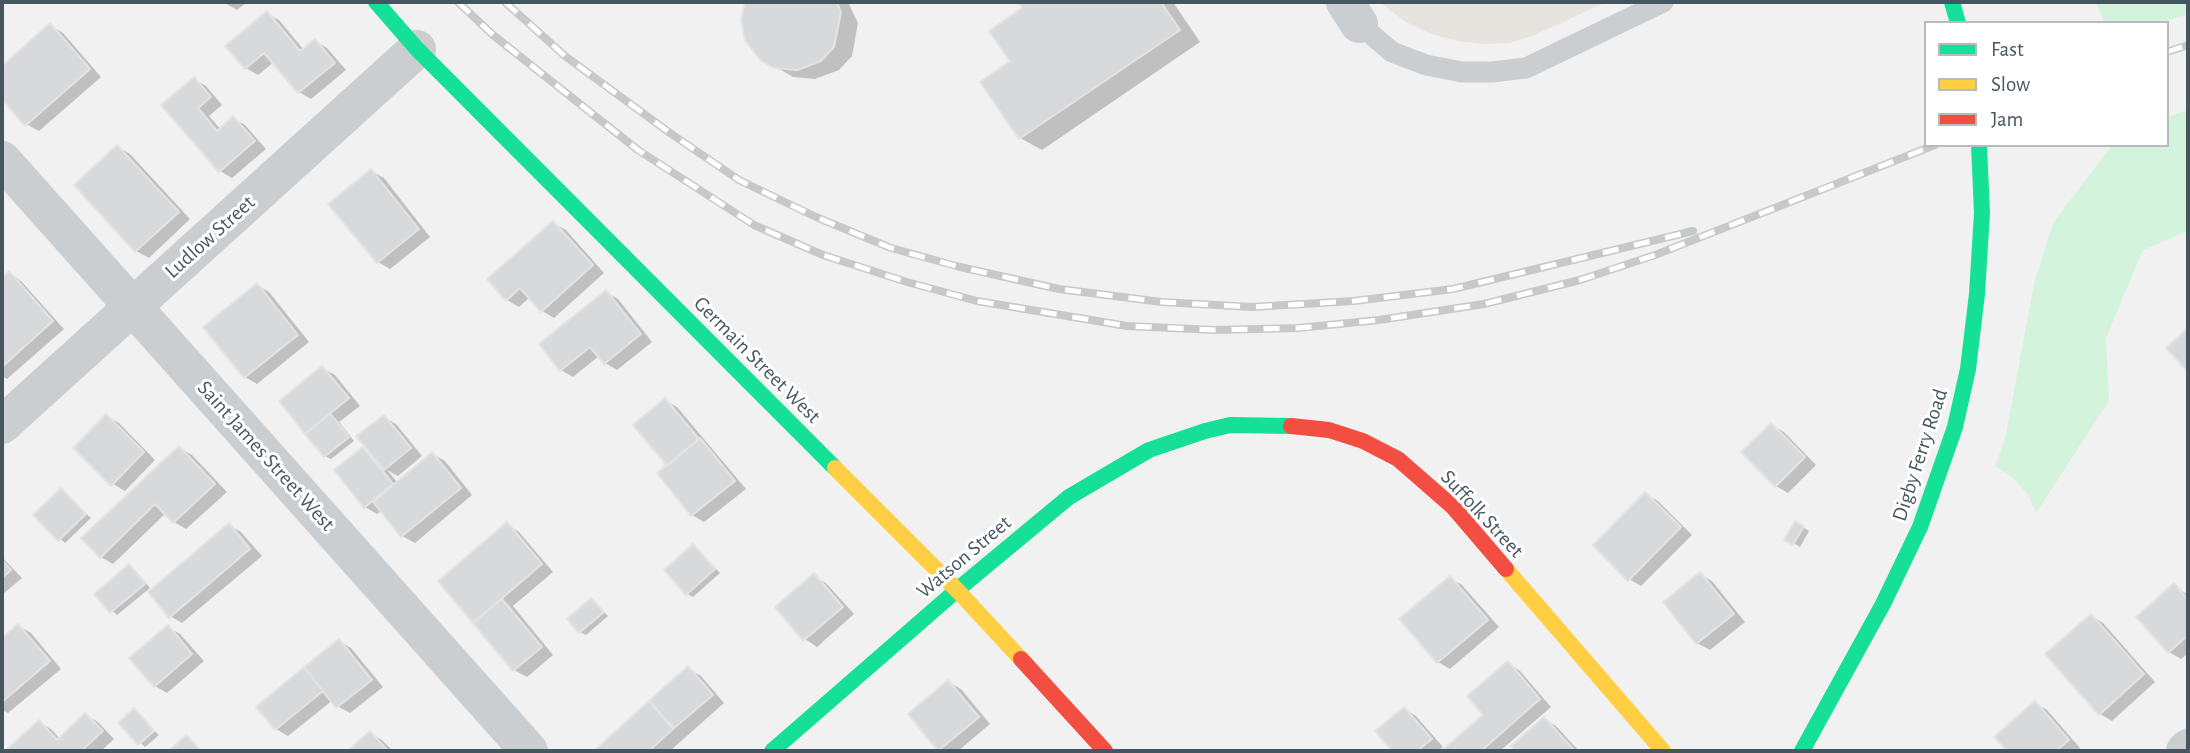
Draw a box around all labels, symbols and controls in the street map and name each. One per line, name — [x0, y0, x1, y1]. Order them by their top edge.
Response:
legend — [1924, 21, 2169, 147]
text: Fast — [1991, 39, 2024, 60]
text: Slow — [1991, 74, 2030, 95]
text: Jam — [1991, 109, 2023, 130]
street label: Ludlow Street — [160, 190, 260, 284]
street label: Germain Street West — [688, 291, 826, 429]
street label: Saint James Street West — [192, 376, 340, 536]
street label: Digby Ferry Road — [1887, 386, 1953, 524]
street label: Suffolk Street — [1435, 465, 1529, 563]
street label: Watson Street — [912, 510, 1016, 604]

